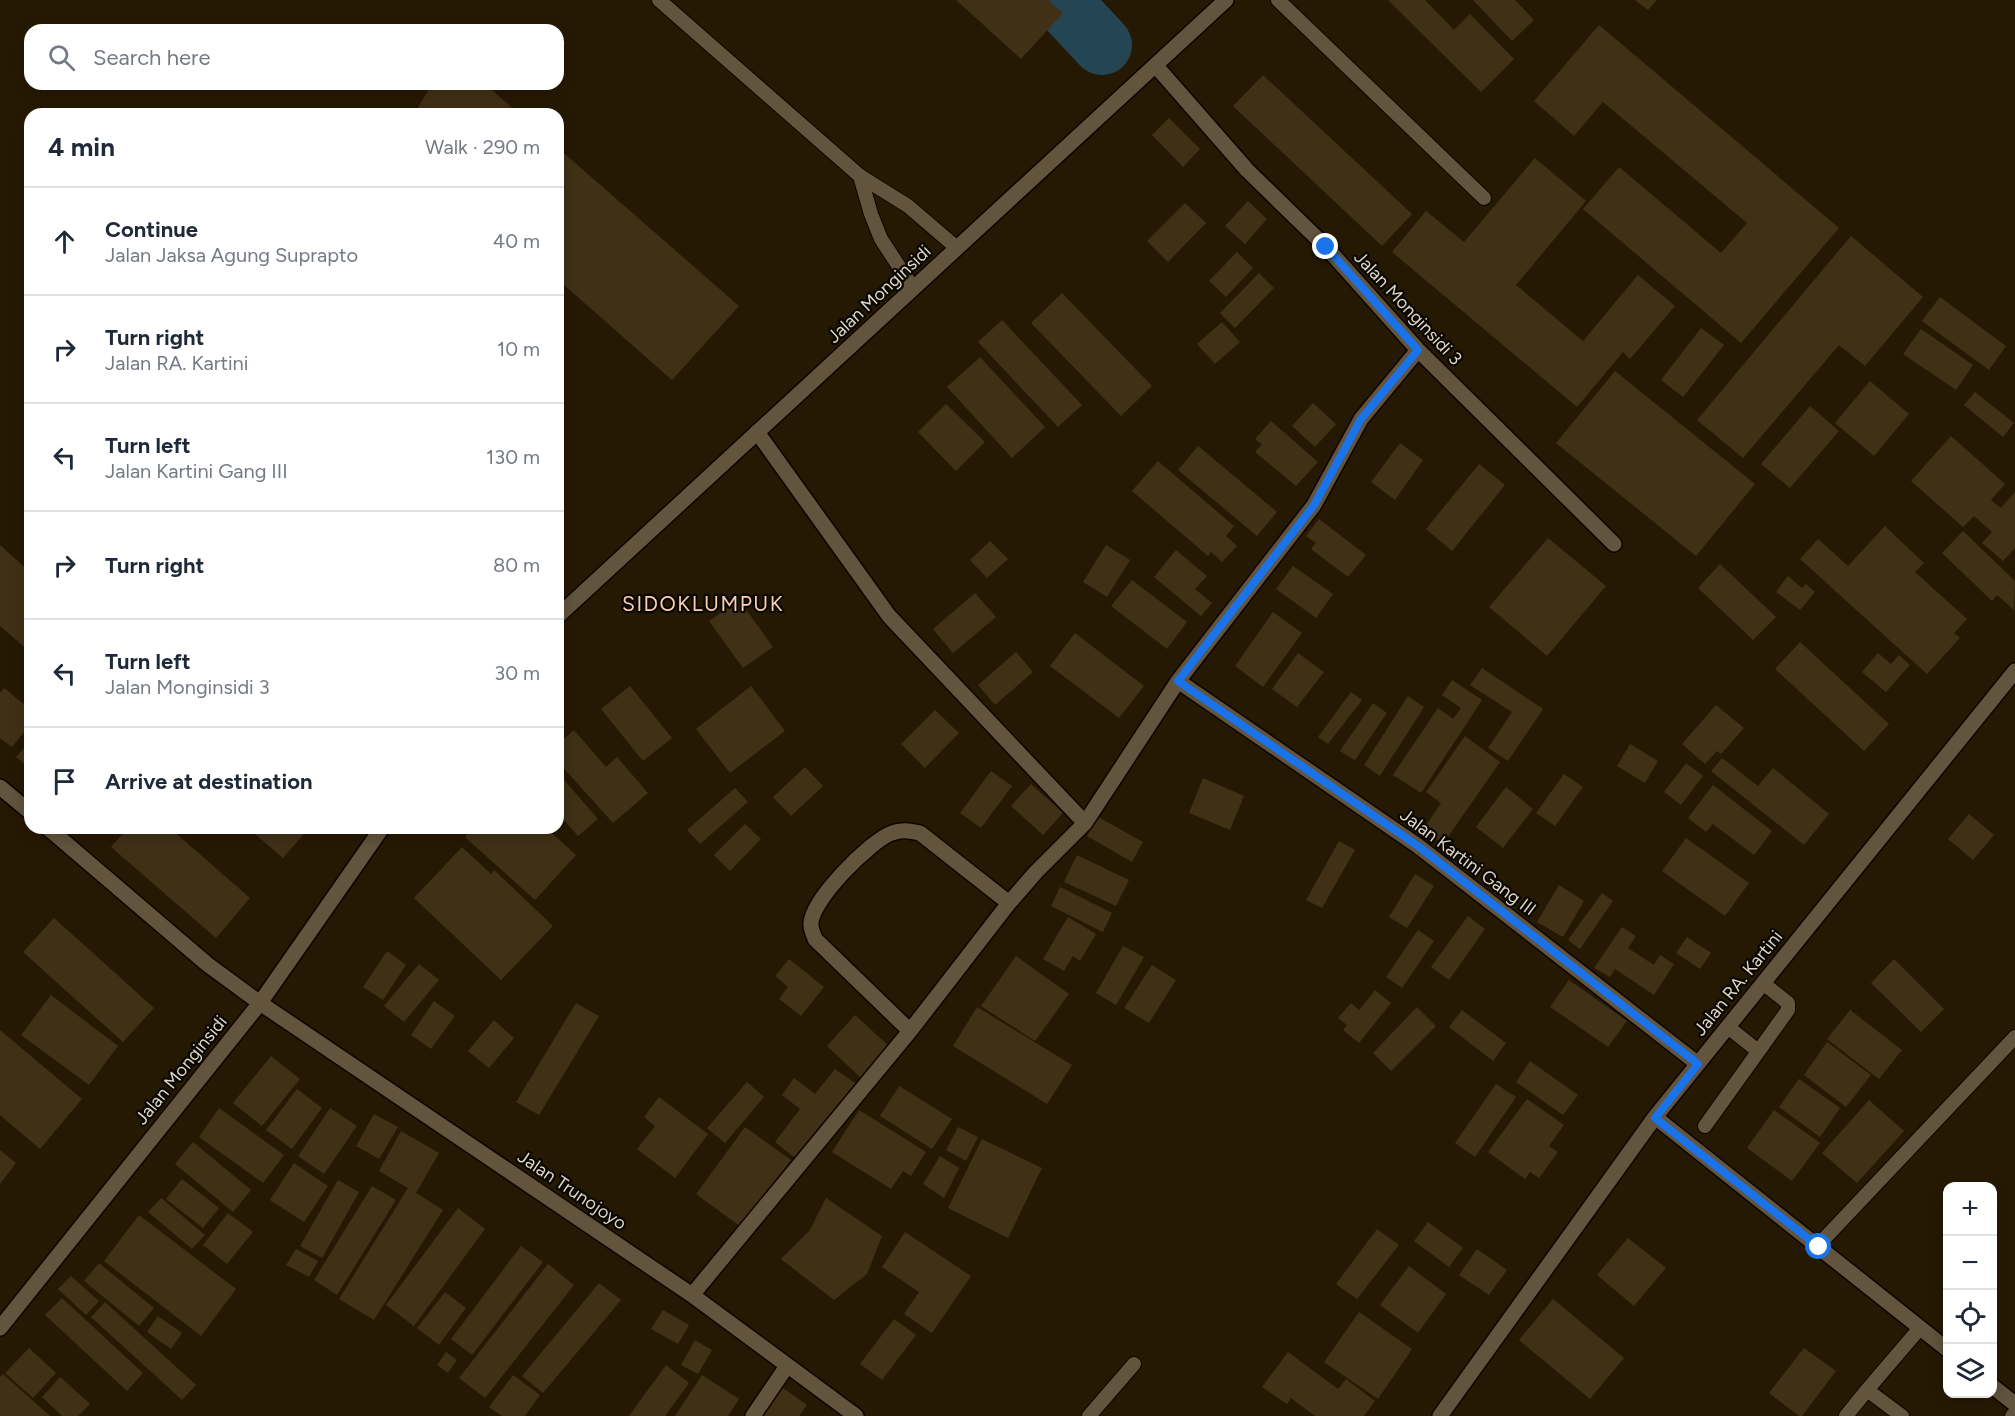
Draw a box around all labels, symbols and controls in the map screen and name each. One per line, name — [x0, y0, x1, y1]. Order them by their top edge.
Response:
search box — [24, 24, 564, 90]
icon: search — [45, 41, 78, 74]
text: Search here — [93, 44, 211, 71]
text: 4 min — [48, 131, 115, 163]
text: Walk · 290 m — [425, 135, 540, 159]
text: Continue — [105, 216, 198, 243]
icon: ahead — [48, 225, 81, 258]
text: 40 m — [493, 229, 540, 253]
route end — [1312, 233, 1338, 259]
street label: Jalan Monginsidi — [823, 240, 935, 348]
text: Jalan Jaksa Agung Suprapto — [105, 243, 358, 267]
street label: Jalan Monginsidi 3 — [1349, 246, 1467, 370]
text: Turn right — [105, 324, 204, 351]
icon: right — [48, 333, 81, 366]
text: 10 m — [497, 337, 540, 361]
text: Jalan RA. Kartini — [105, 351, 248, 375]
text: Turn left — [105, 432, 191, 459]
icon: left — [48, 441, 81, 474]
text: 130 m — [486, 445, 540, 469]
text: Jalan Kartini Gang III — [105, 459, 288, 483]
icon: right — [48, 549, 81, 582]
text: Turn right — [105, 552, 204, 579]
text: 80 m — [493, 553, 540, 577]
district label: SIDOKLUMPUK — [622, 591, 784, 616]
text: Turn left — [105, 648, 191, 675]
icon: left — [48, 657, 81, 690]
text: 30 m — [494, 661, 540, 685]
text: Jalan Monginsidi 3 — [105, 675, 270, 699]
icon: arrive — [48, 765, 81, 798]
text: Arrive at destination — [105, 768, 313, 795]
street label: Jalan Kartini Gang III — [1396, 804, 1540, 920]
street label: Jalan RA. Kartini — [1689, 926, 1787, 1040]
street label: Jalan Monginsidi — [130, 1011, 232, 1129]
street label: Jalan Trunojoyo — [513, 1146, 631, 1234]
map controls — [1943, 1182, 1997, 1398]
button: + — [1943, 1182, 1997, 1236]
route start — [1805, 1233, 1831, 1259]
button: − — [1943, 1236, 1997, 1290]
button: locate — [1943, 1290, 1997, 1344]
button: layers — [1943, 1344, 1997, 1398]

